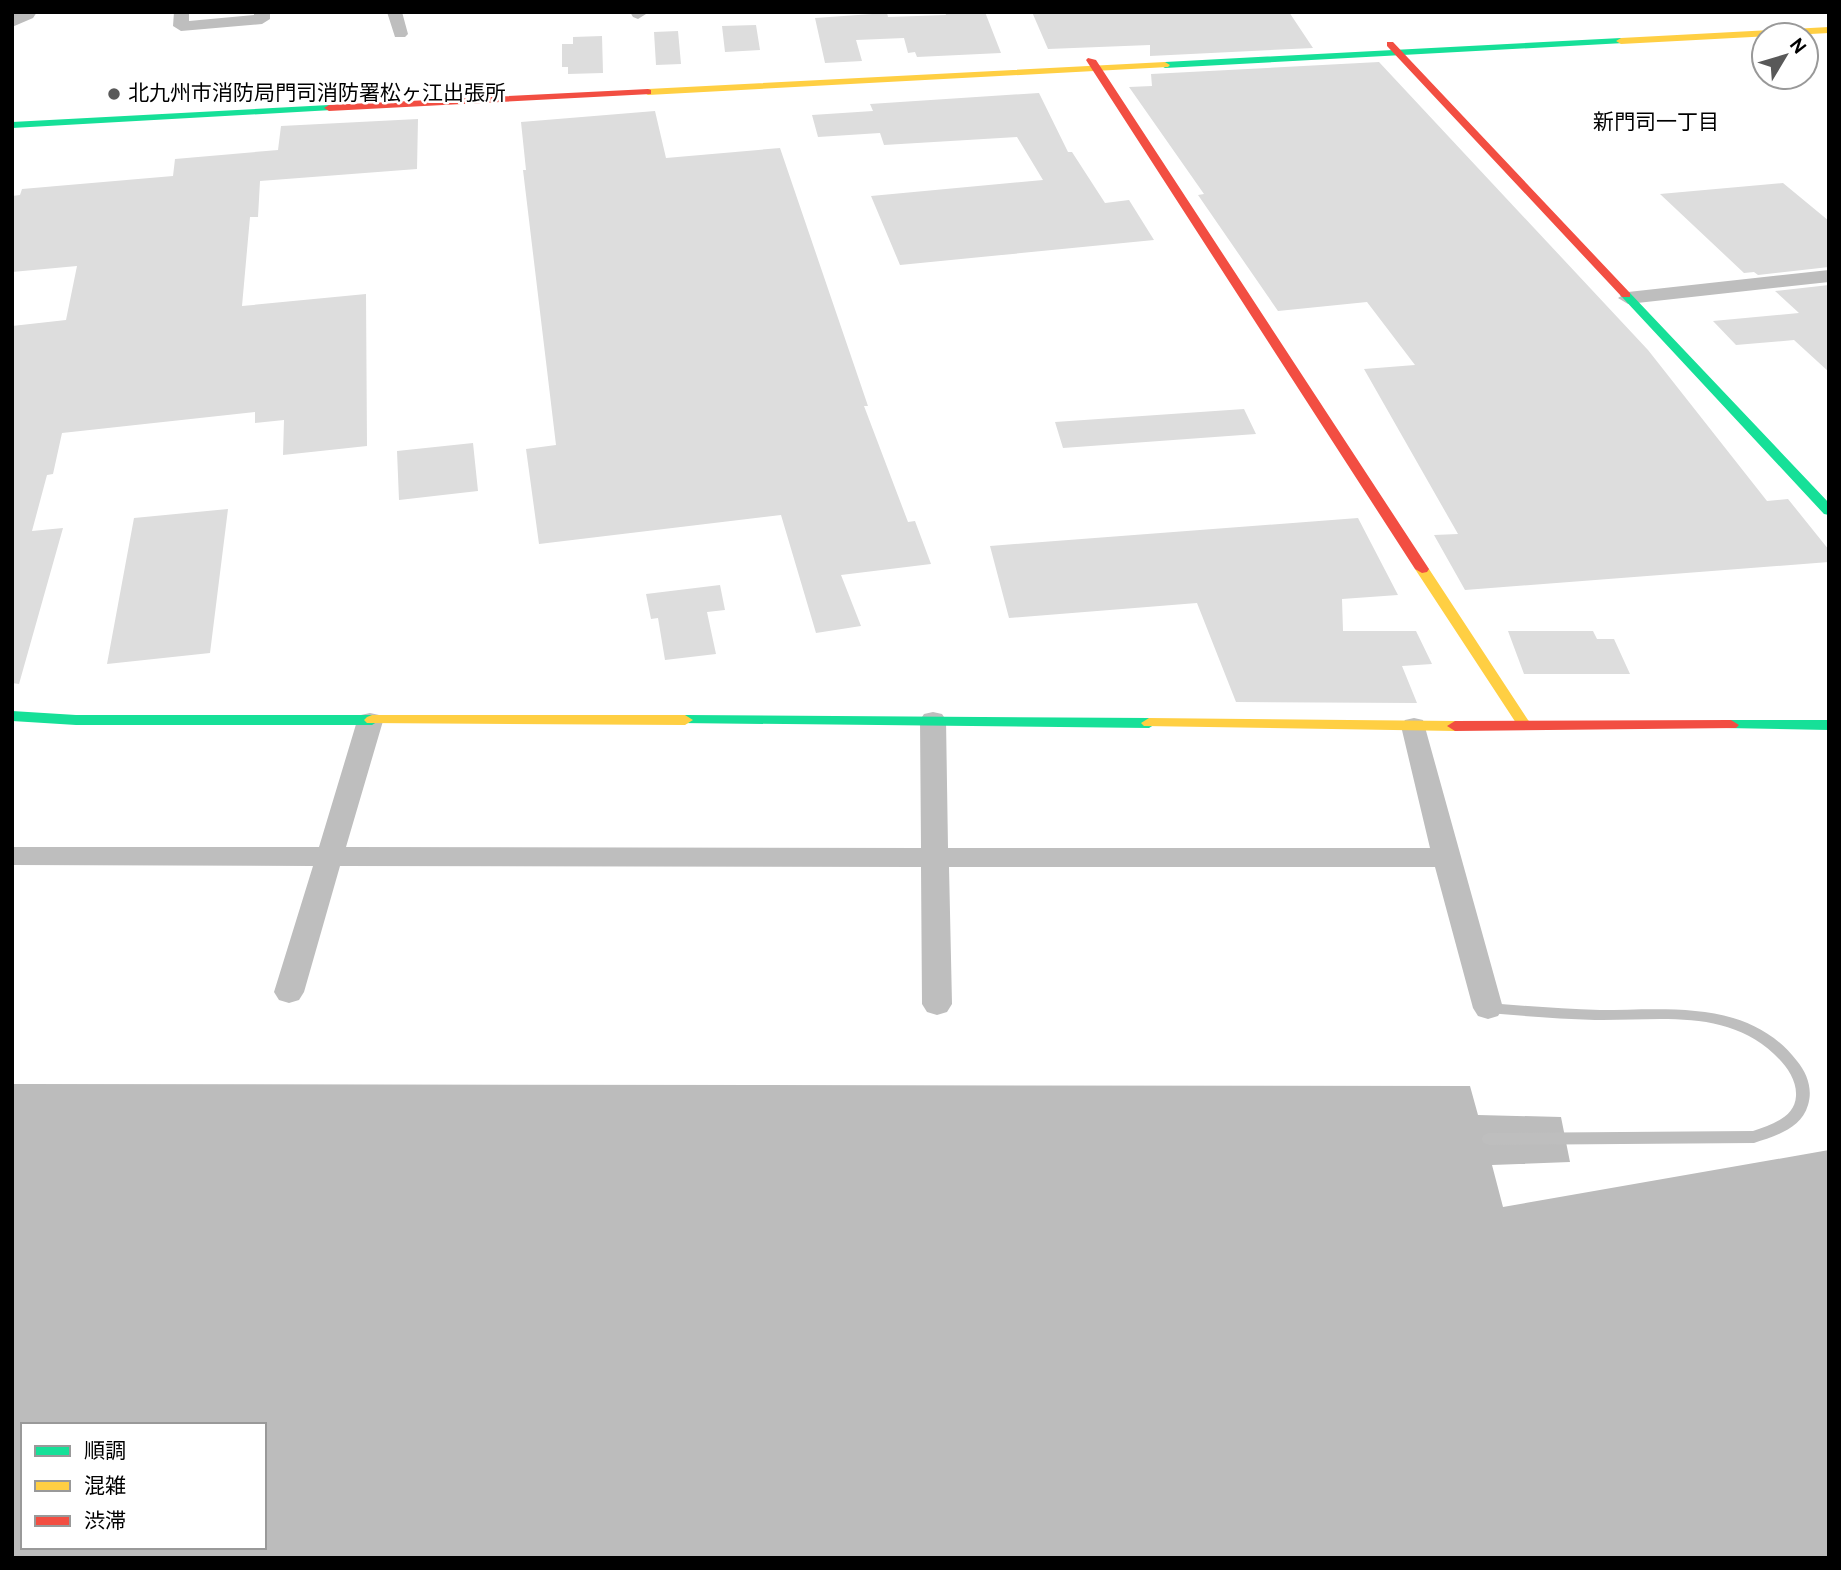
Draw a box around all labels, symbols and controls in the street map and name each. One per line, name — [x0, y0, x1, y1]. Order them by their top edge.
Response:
north arrow — [1750, 21, 1820, 91]
text: N — [1783, 34, 1810, 60]
place label: 北九州市消防局門司消防署松ヶ江出張所 — [128, 81, 506, 108]
marker: 北九州市消防局門司消防署松ヶ江出張所 — [106, 86, 122, 102]
district label: 新門司一丁目 — [1593, 110, 1719, 137]
legend — [21, 1423, 266, 1549]
text: 順調 — [84, 1439, 126, 1466]
text: 混雑 — [84, 1474, 126, 1501]
text: 渋滞 — [84, 1509, 126, 1536]

